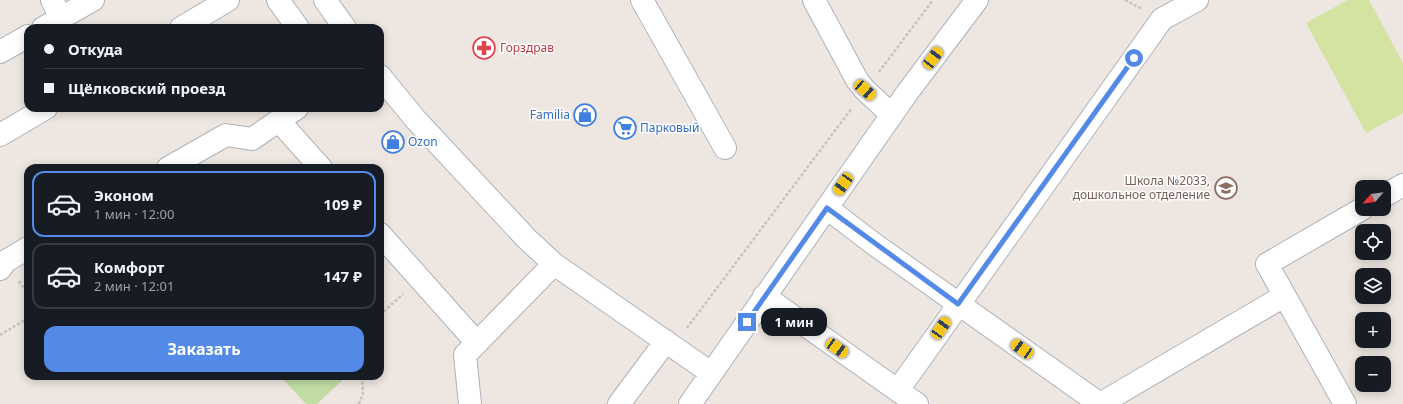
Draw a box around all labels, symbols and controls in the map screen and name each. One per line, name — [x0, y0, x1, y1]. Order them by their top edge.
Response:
pharmacy icon: Горздрав — [471, 35, 497, 61]
text: Откуда — [68, 39, 123, 59]
place label: Горздрав — [500, 39, 554, 56]
car — [921, 45, 945, 71]
route start — [1125, 49, 1143, 67]
text: Щёлковский проезд — [68, 78, 225, 98]
car — [852, 78, 878, 102]
shop icon: Familia — [572, 102, 598, 128]
place label: Familia — [530, 106, 570, 123]
supermarket icon: Парковый — [612, 115, 638, 141]
place label: Парковый — [640, 119, 699, 136]
shop icon: Ozon — [380, 129, 406, 155]
place label: Ozon — [408, 133, 438, 150]
car — [831, 171, 855, 197]
place label: Школа №2033, дошкольное отделение — [1073, 172, 1210, 203]
school or university icon: Школа №2033, дошкольное отделение — [1213, 175, 1239, 201]
north arrow — [1355, 180, 1391, 216]
map controls — [1355, 180, 1391, 392]
text: Эконом — [94, 185, 154, 205]
icon: car — [46, 186, 82, 222]
text: 109 ₽ — [323, 194, 362, 214]
text: 1 мин · 12:00 — [94, 205, 174, 223]
button: locate — [1355, 224, 1391, 260]
text: Комфорт — [94, 257, 164, 277]
icon: car — [46, 258, 82, 294]
text: 147 ₽ — [323, 266, 362, 286]
button: layers — [1355, 268, 1391, 304]
text: 2 мин · 12:01 — [94, 277, 174, 295]
callout: 1 мин — [761, 308, 827, 336]
button: + — [1355, 312, 1391, 348]
route end — [738, 313, 756, 331]
text: 1 мин — [775, 313, 814, 331]
car — [929, 315, 953, 341]
button: Заказать — [44, 326, 364, 372]
car — [824, 336, 850, 360]
car — [1009, 337, 1035, 361]
button: − — [1355, 356, 1391, 392]

